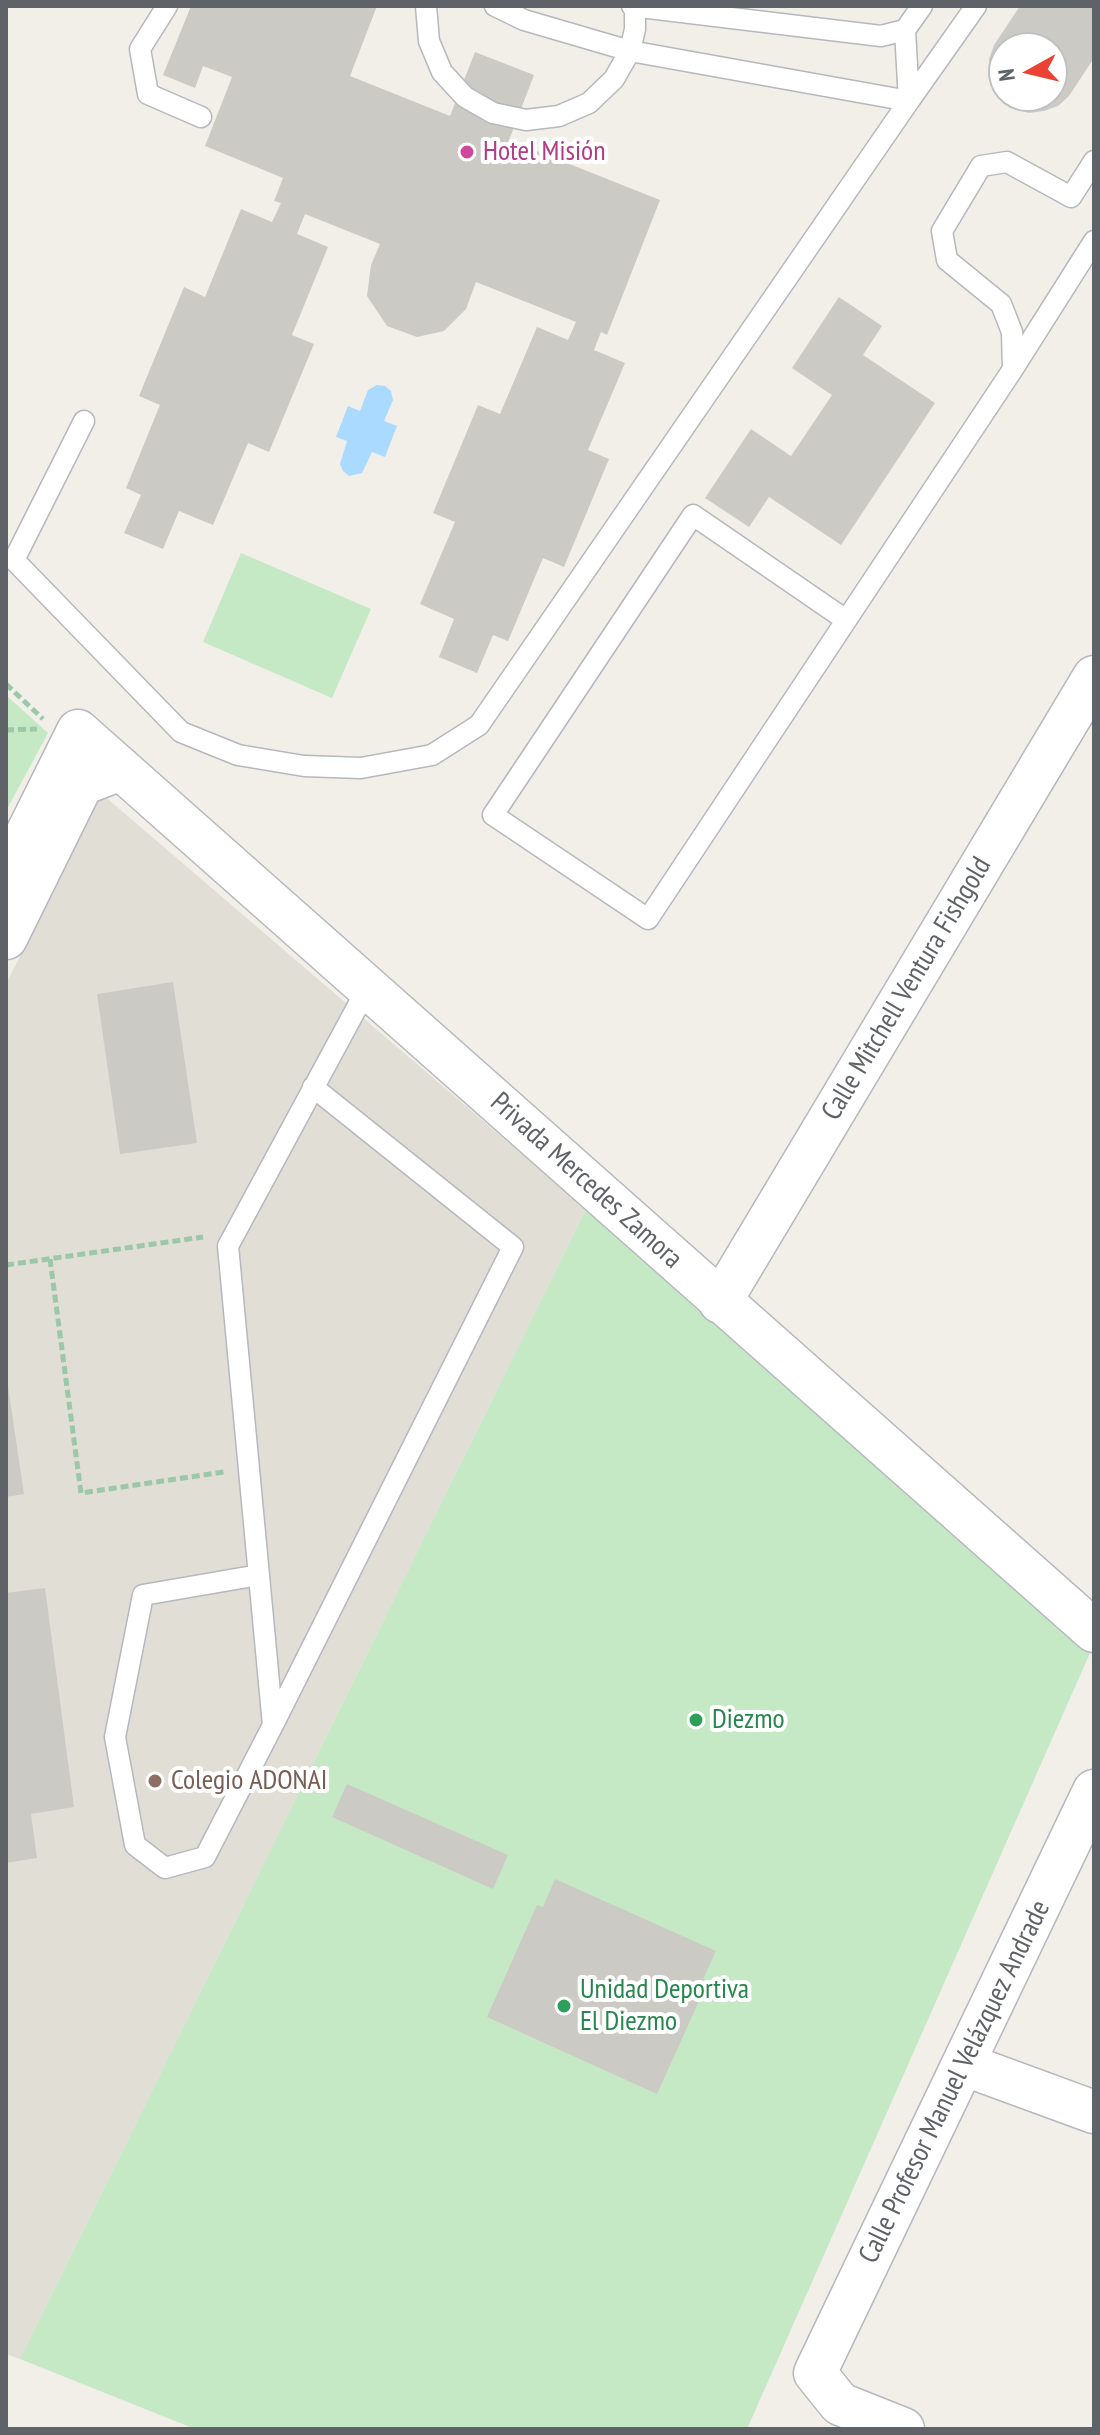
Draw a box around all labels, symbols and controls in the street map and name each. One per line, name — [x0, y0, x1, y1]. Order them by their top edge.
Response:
north arrow — [988, 32, 1068, 112]
text: N — [992, 67, 1021, 83]
place label: Hotel Misión — [483, 135, 605, 169]
marker: Hotel Misión — [458, 143, 476, 161]
street label: Calle Mitchell Ventura Fishgold — [815, 851, 999, 1127]
street label: Privada Mercedes Zamora — [483, 1086, 689, 1276]
place label: Diezmo — [712, 1703, 785, 1737]
marker: Diezmo — [687, 1711, 705, 1729]
place label: Colegio ADONAI — [171, 1764, 327, 1798]
marker: Colegio ADONAI — [146, 1772, 164, 1790]
street label: Calle Profesor Manuel Velázquez Andrade — [852, 1895, 1058, 2269]
place label: Unidad Deportiva El Diezmo — [580, 1973, 749, 2039]
marker: Unidad Deportiva El Diezmo — [555, 1997, 573, 2015]

